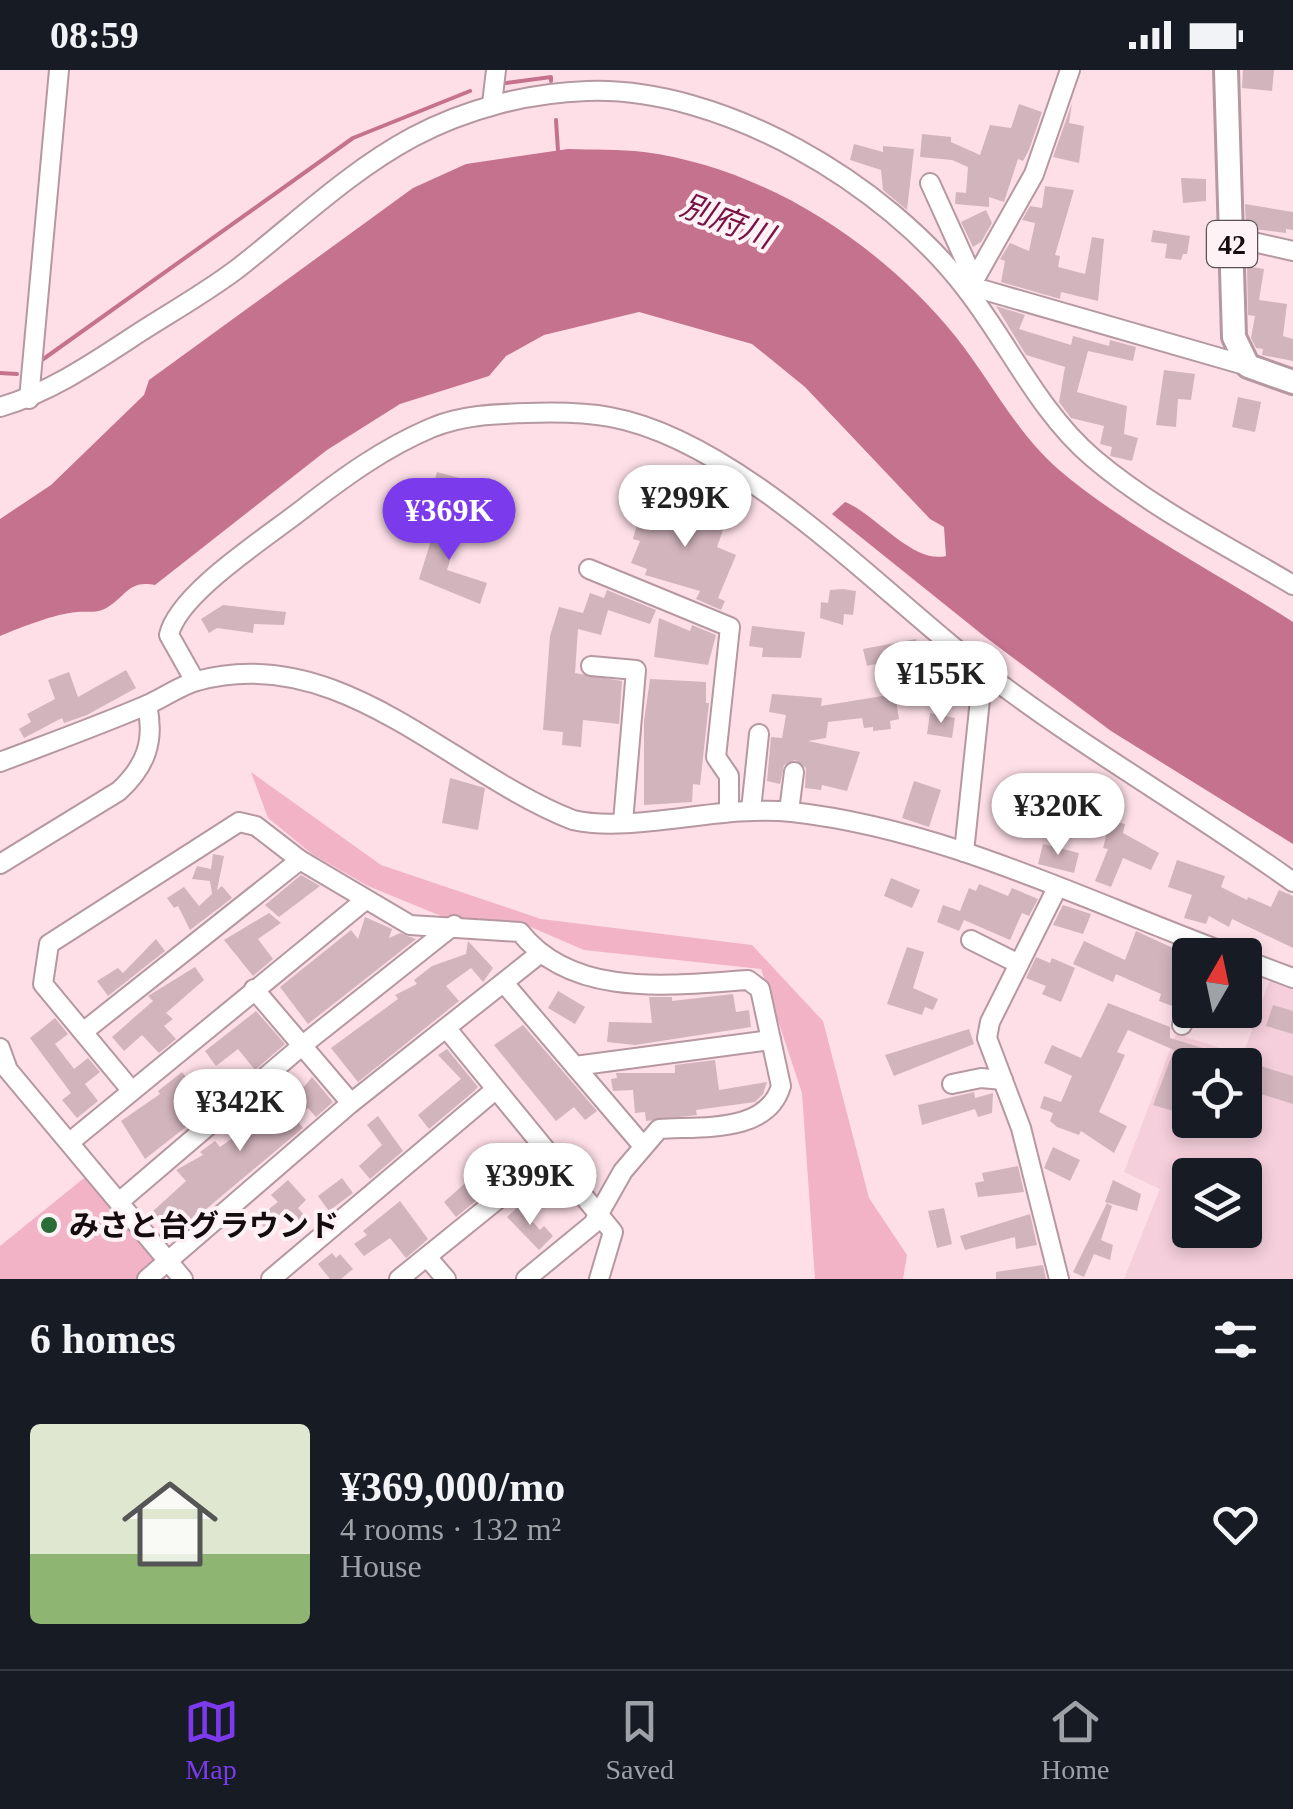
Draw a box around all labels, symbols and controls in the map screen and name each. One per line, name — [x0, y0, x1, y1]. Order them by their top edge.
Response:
text: 08:59 — [50, 14, 139, 56]
water label: 別府川 — [676, 187, 781, 256]
road number: 42 — [1207, 221, 1257, 267]
pin: ¥299K — [615, 465, 755, 550]
pin: ¥369K — [379, 478, 519, 563]
text: ¥299K — [641, 479, 729, 515]
text: ¥369K — [405, 492, 493, 528]
pin: ¥155K — [871, 641, 1011, 726]
text: ¥155K — [897, 655, 985, 691]
pin: ¥320K — [988, 773, 1128, 858]
text: ¥320K — [1014, 787, 1102, 823]
north arrow — [1172, 938, 1262, 1028]
map controls — [1172, 938, 1262, 1248]
button: locate — [1172, 1048, 1262, 1138]
pin: ¥342K — [170, 1069, 310, 1154]
text: ¥342K — [196, 1083, 284, 1119]
pin: ¥399K — [460, 1143, 600, 1228]
text: ¥399K — [486, 1157, 574, 1193]
button: layers — [1172, 1158, 1262, 1248]
place label: みさと台グラウンド — [69, 1209, 339, 1242]
marker: みさと台グラウンド — [38, 1214, 60, 1236]
icon: filters — [1208, 1312, 1263, 1367]
text: 6 homes — [30, 1316, 176, 1362]
icon: home — [110, 1464, 230, 1584]
text: ¥369,000/mo — [340, 1464, 565, 1510]
icon: heart — [1208, 1497, 1263, 1552]
text: 4 rooms · 132 m² — [340, 1511, 561, 1547]
text: House — [340, 1548, 422, 1584]
tab: Map — [184, 1694, 239, 1786]
tab: Saved — [606, 1694, 674, 1786]
tab: Home — [1041, 1694, 1109, 1786]

